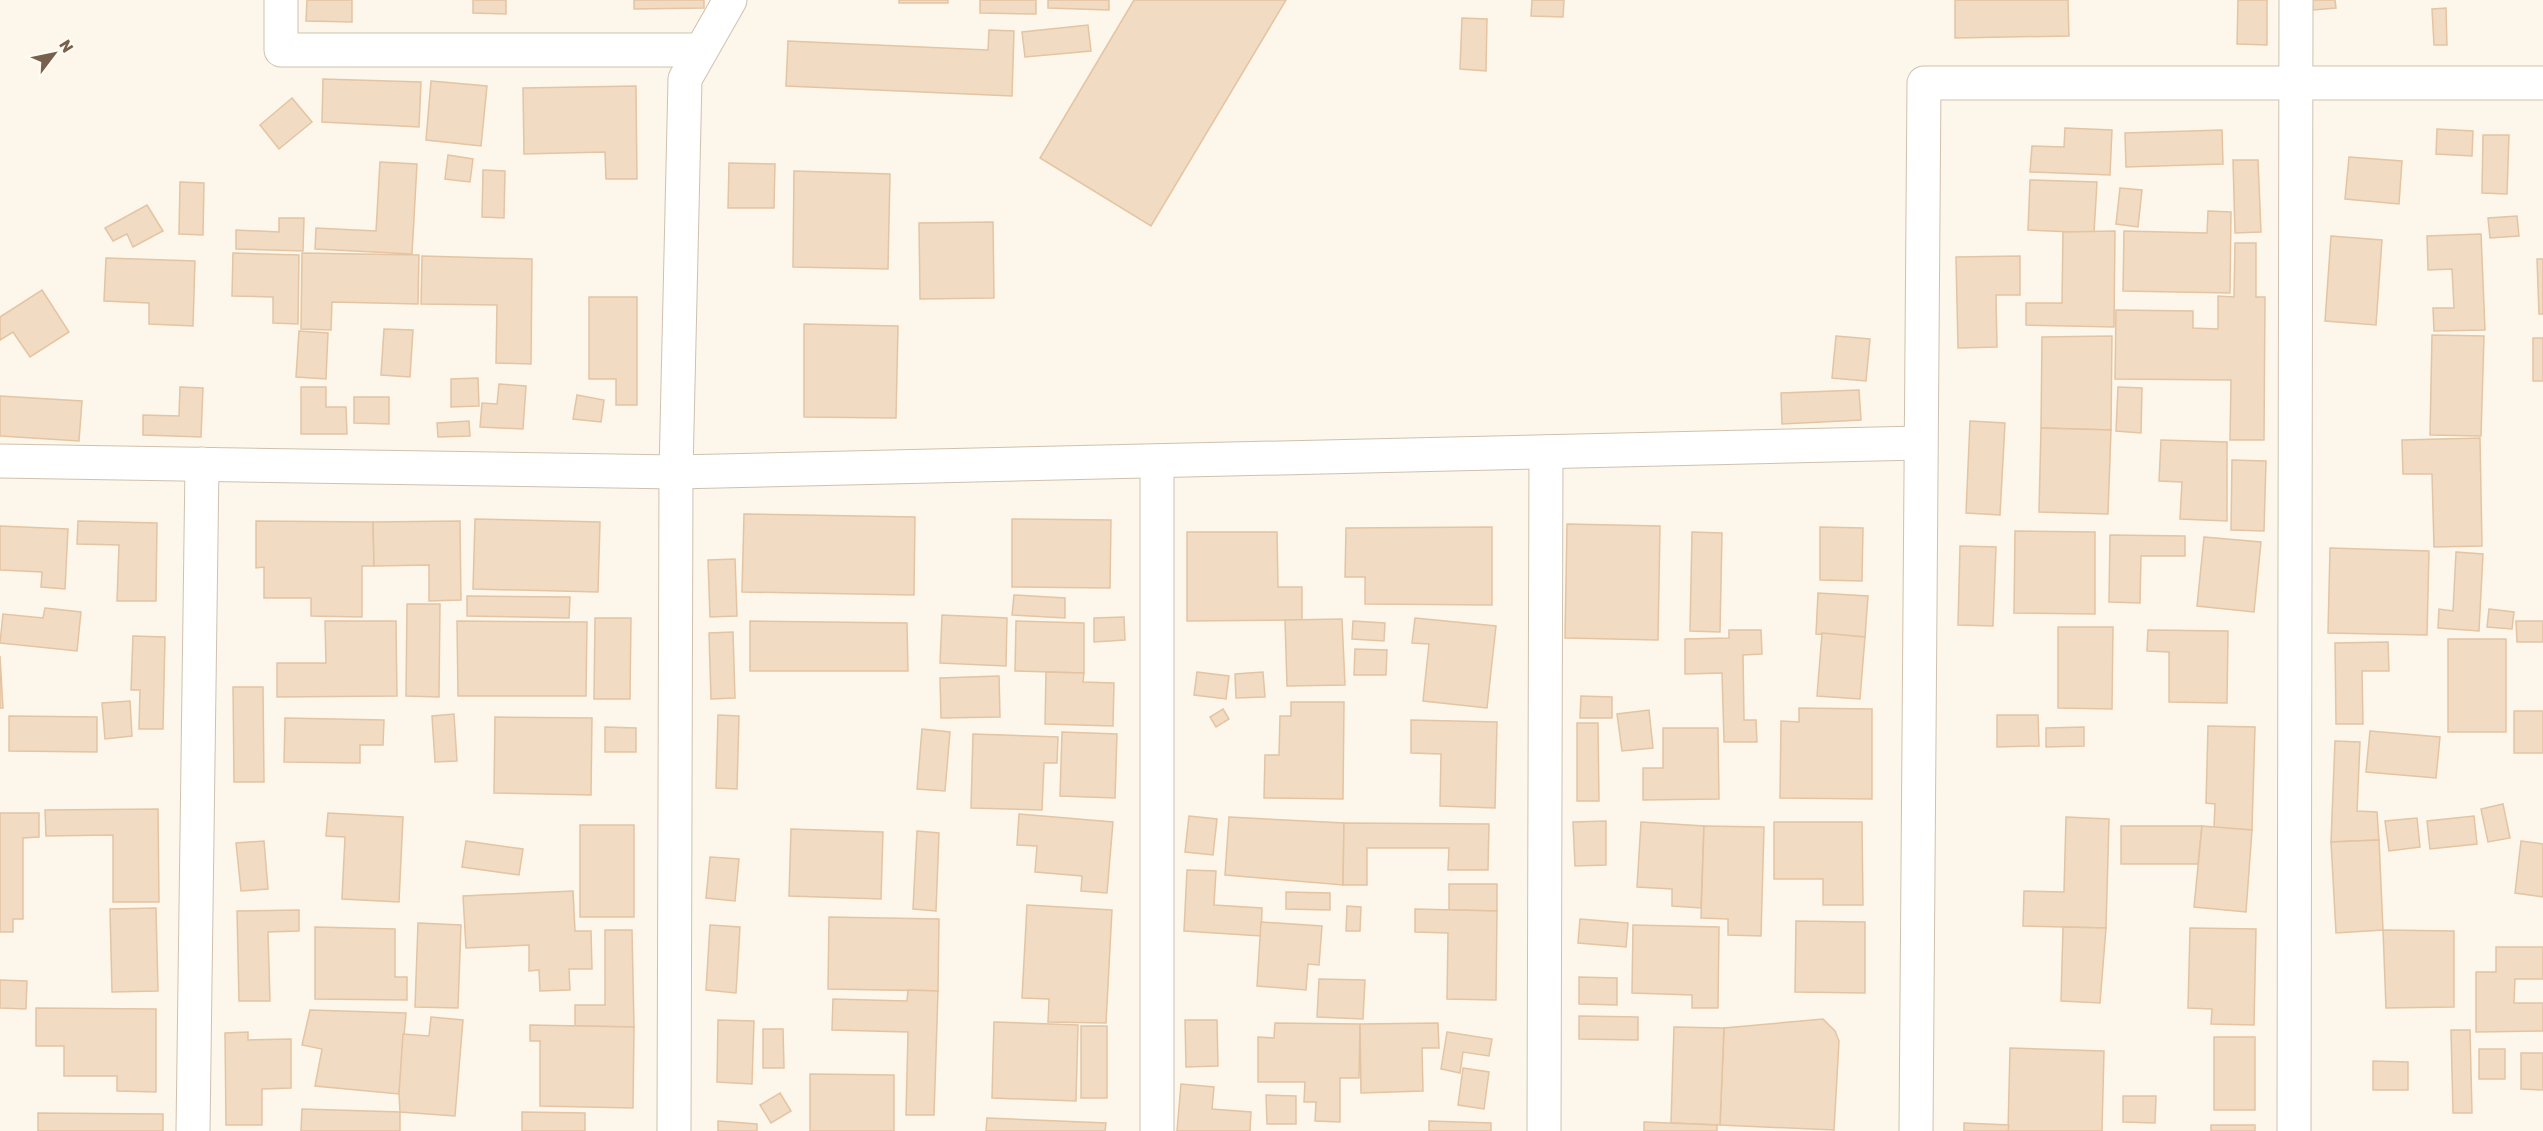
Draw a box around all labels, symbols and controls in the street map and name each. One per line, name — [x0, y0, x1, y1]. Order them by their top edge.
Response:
north arrow — [24, 24, 84, 84]
text: N — [55, 36, 77, 56]

